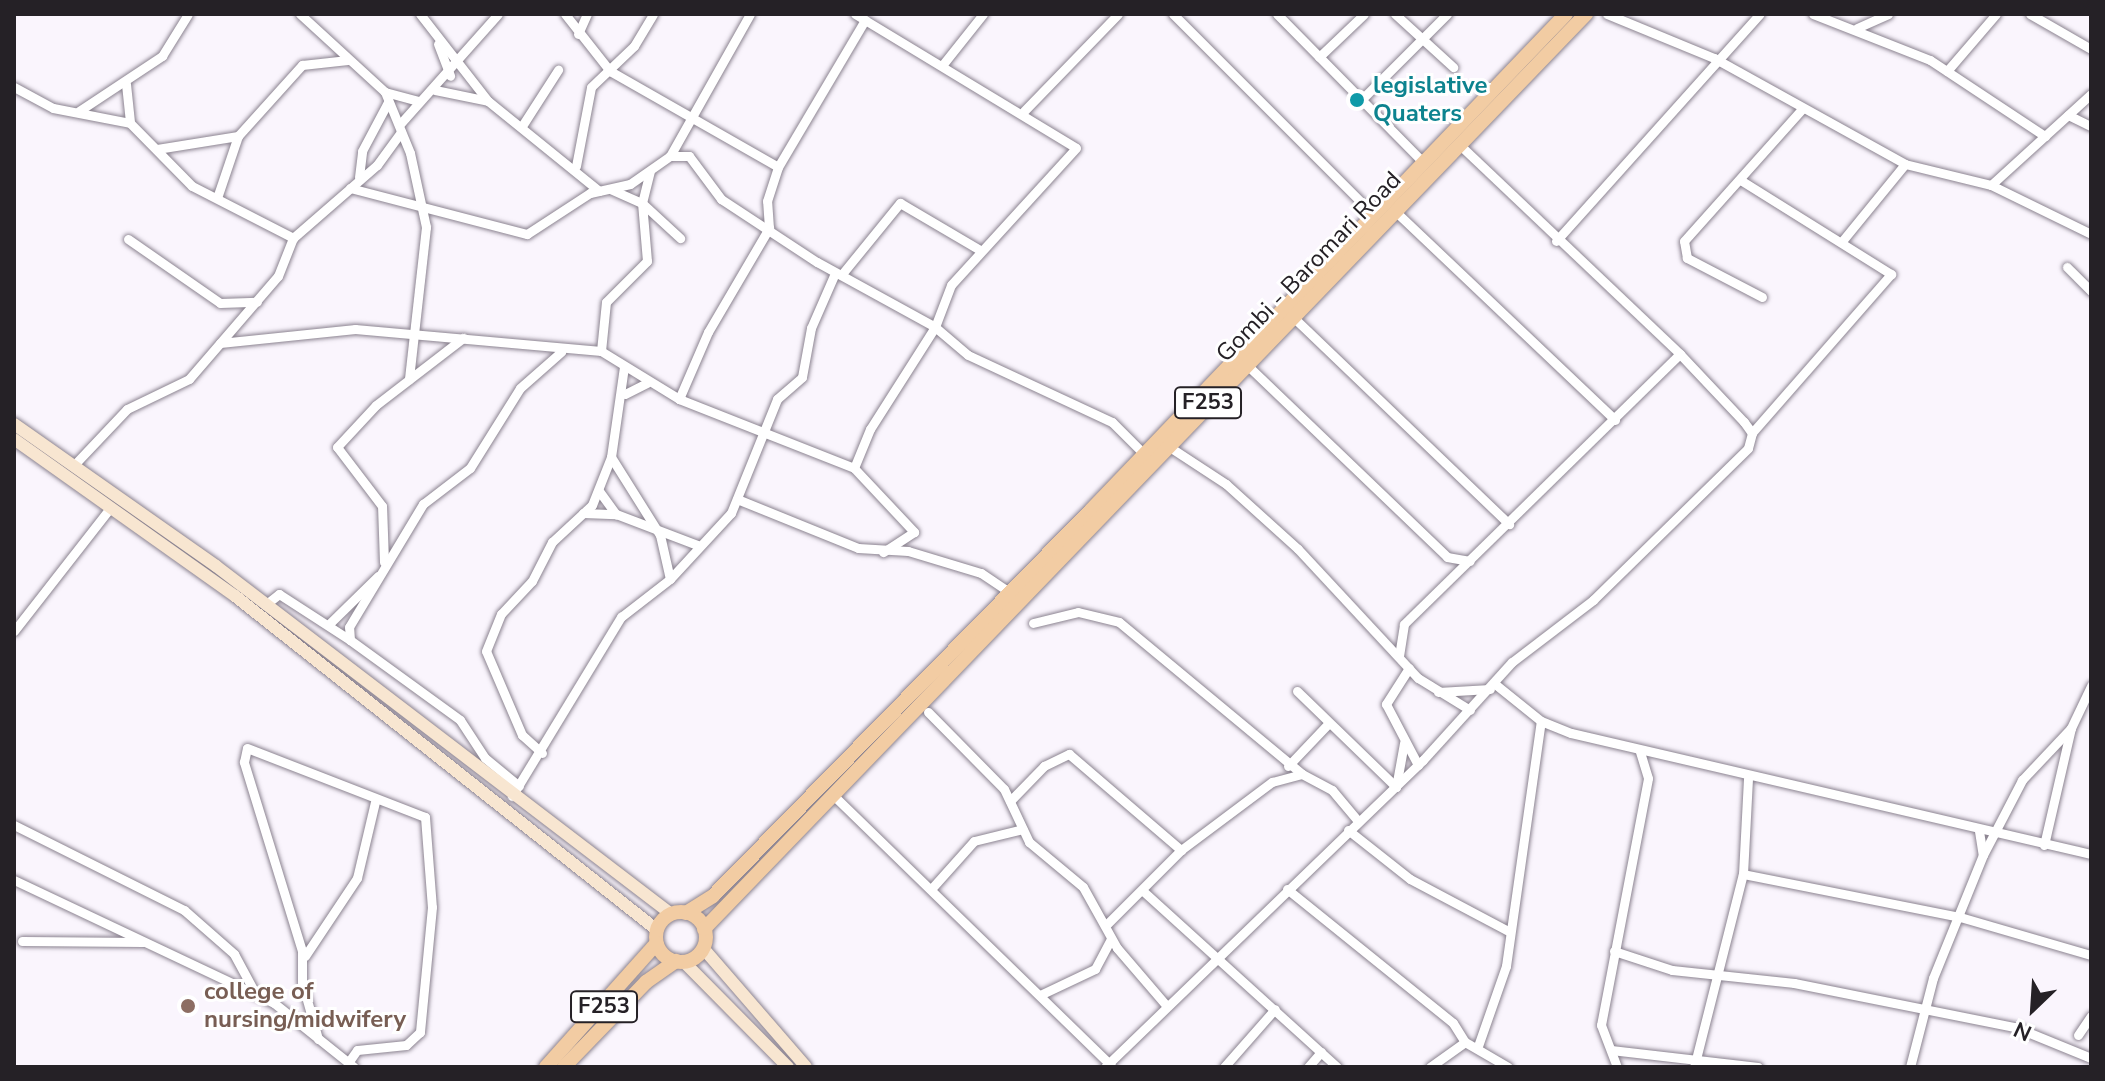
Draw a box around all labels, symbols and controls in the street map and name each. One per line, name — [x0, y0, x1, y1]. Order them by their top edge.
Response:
place label: legislative Quaters — [1373, 72, 1487, 128]
marker: legislative Quaters — [1348, 91, 1366, 109]
street label: Gombi - Baromari Road — [1211, 166, 1407, 368]
road number: F253 — [1174, 385, 1242, 421]
north arrow — [1993, 969, 2073, 1049]
place label: college of nursing/midwifery — [204, 978, 406, 1034]
road number: F253 — [570, 989, 638, 1025]
marker: college of nursing/midwifery — [179, 997, 197, 1015]
text: N — [2009, 1014, 2037, 1048]

